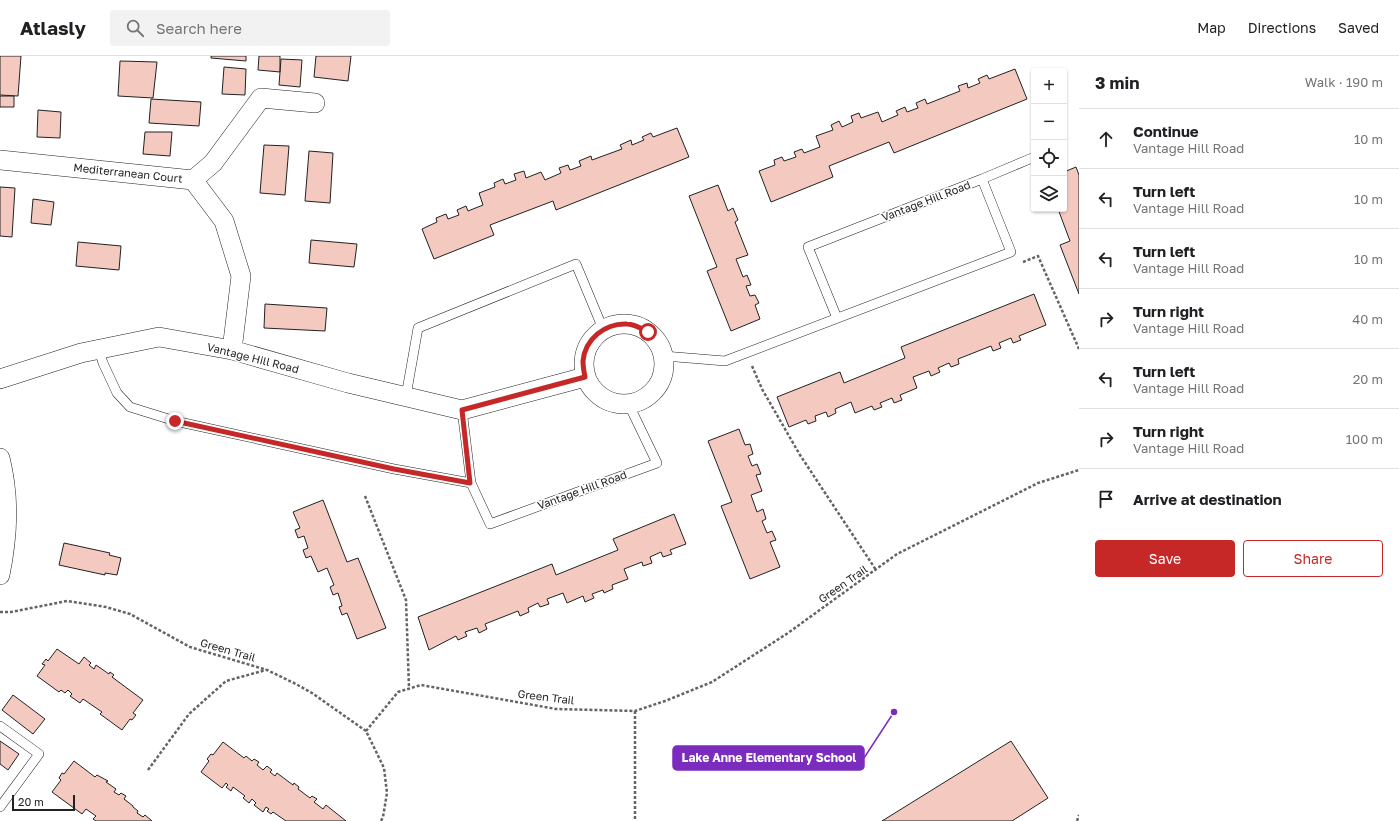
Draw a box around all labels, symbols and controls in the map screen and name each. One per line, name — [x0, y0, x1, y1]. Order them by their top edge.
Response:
search box — [110, 10, 390, 46]
text: Atlasly — [20, 16, 86, 39]
icon: search — [124, 17, 146, 39]
text: Search here — [156, 19, 242, 37]
text: Map — [1197, 19, 1226, 36]
text: Directions — [1248, 19, 1316, 36]
text: Saved — [1338, 19, 1379, 36]
map controls — [1031, 68, 1067, 212]
button: + — [1031, 68, 1067, 104]
text: 3 min — [1095, 72, 1139, 93]
text: Walk · 190 m — [1305, 74, 1383, 90]
button: − — [1031, 104, 1067, 140]
text: Continue — [1133, 122, 1199, 140]
icon: ahead — [1095, 128, 1117, 150]
text: 10 m — [1354, 131, 1383, 147]
button: locate — [1031, 140, 1067, 176]
text: Vantage Hill Road — [1133, 140, 1244, 156]
street label: Mediterranean Court — [73, 160, 183, 185]
button: layers — [1031, 176, 1067, 212]
street label: Vantage Hill Road — [880, 178, 972, 223]
text: Turn left — [1133, 182, 1195, 200]
icon: left — [1095, 188, 1117, 210]
text: 10 m — [1354, 191, 1383, 207]
text: Vantage Hill Road — [1133, 200, 1244, 216]
text: Turn left — [1133, 242, 1195, 260]
icon: left — [1095, 248, 1117, 270]
text: 10 m — [1354, 251, 1383, 267]
text: Vantage Hill Road — [1133, 260, 1244, 276]
text: Turn right — [1133, 302, 1204, 320]
icon: right — [1095, 308, 1117, 330]
text: 40 m — [1352, 311, 1383, 327]
text: Vantage Hill Road — [1133, 320, 1244, 336]
route start — [639, 323, 657, 341]
street label: Vantage Hill Road — [206, 340, 300, 375]
text: Turn left — [1133, 362, 1195, 380]
icon: left — [1095, 368, 1117, 390]
text: 20 m — [1353, 371, 1383, 387]
text: Vantage Hill Road — [1133, 380, 1244, 396]
route end — [166, 412, 184, 430]
text: Turn right — [1133, 422, 1204, 440]
icon: right — [1095, 428, 1117, 450]
text: 100 m — [1346, 431, 1383, 447]
text: Vantage Hill Road — [1133, 440, 1244, 456]
street label: Vantage Hill Road — [535, 467, 628, 512]
icon: arrive — [1095, 488, 1117, 510]
text: Arrive at destination — [1133, 490, 1282, 508]
button: Save — [1095, 540, 1235, 577]
button: Share — [1243, 540, 1383, 577]
street label: Green Trail — [816, 562, 870, 605]
street label: Green Trail — [199, 635, 258, 664]
street label: Green Trail — [517, 687, 576, 706]
callout: Lake Anne Elementary School — [673, 746, 864, 770]
text: Lake Anne Elementary School — [682, 750, 856, 765]
scale bar — [12, 793, 75, 812]
text: 20 m — [18, 795, 44, 808]

